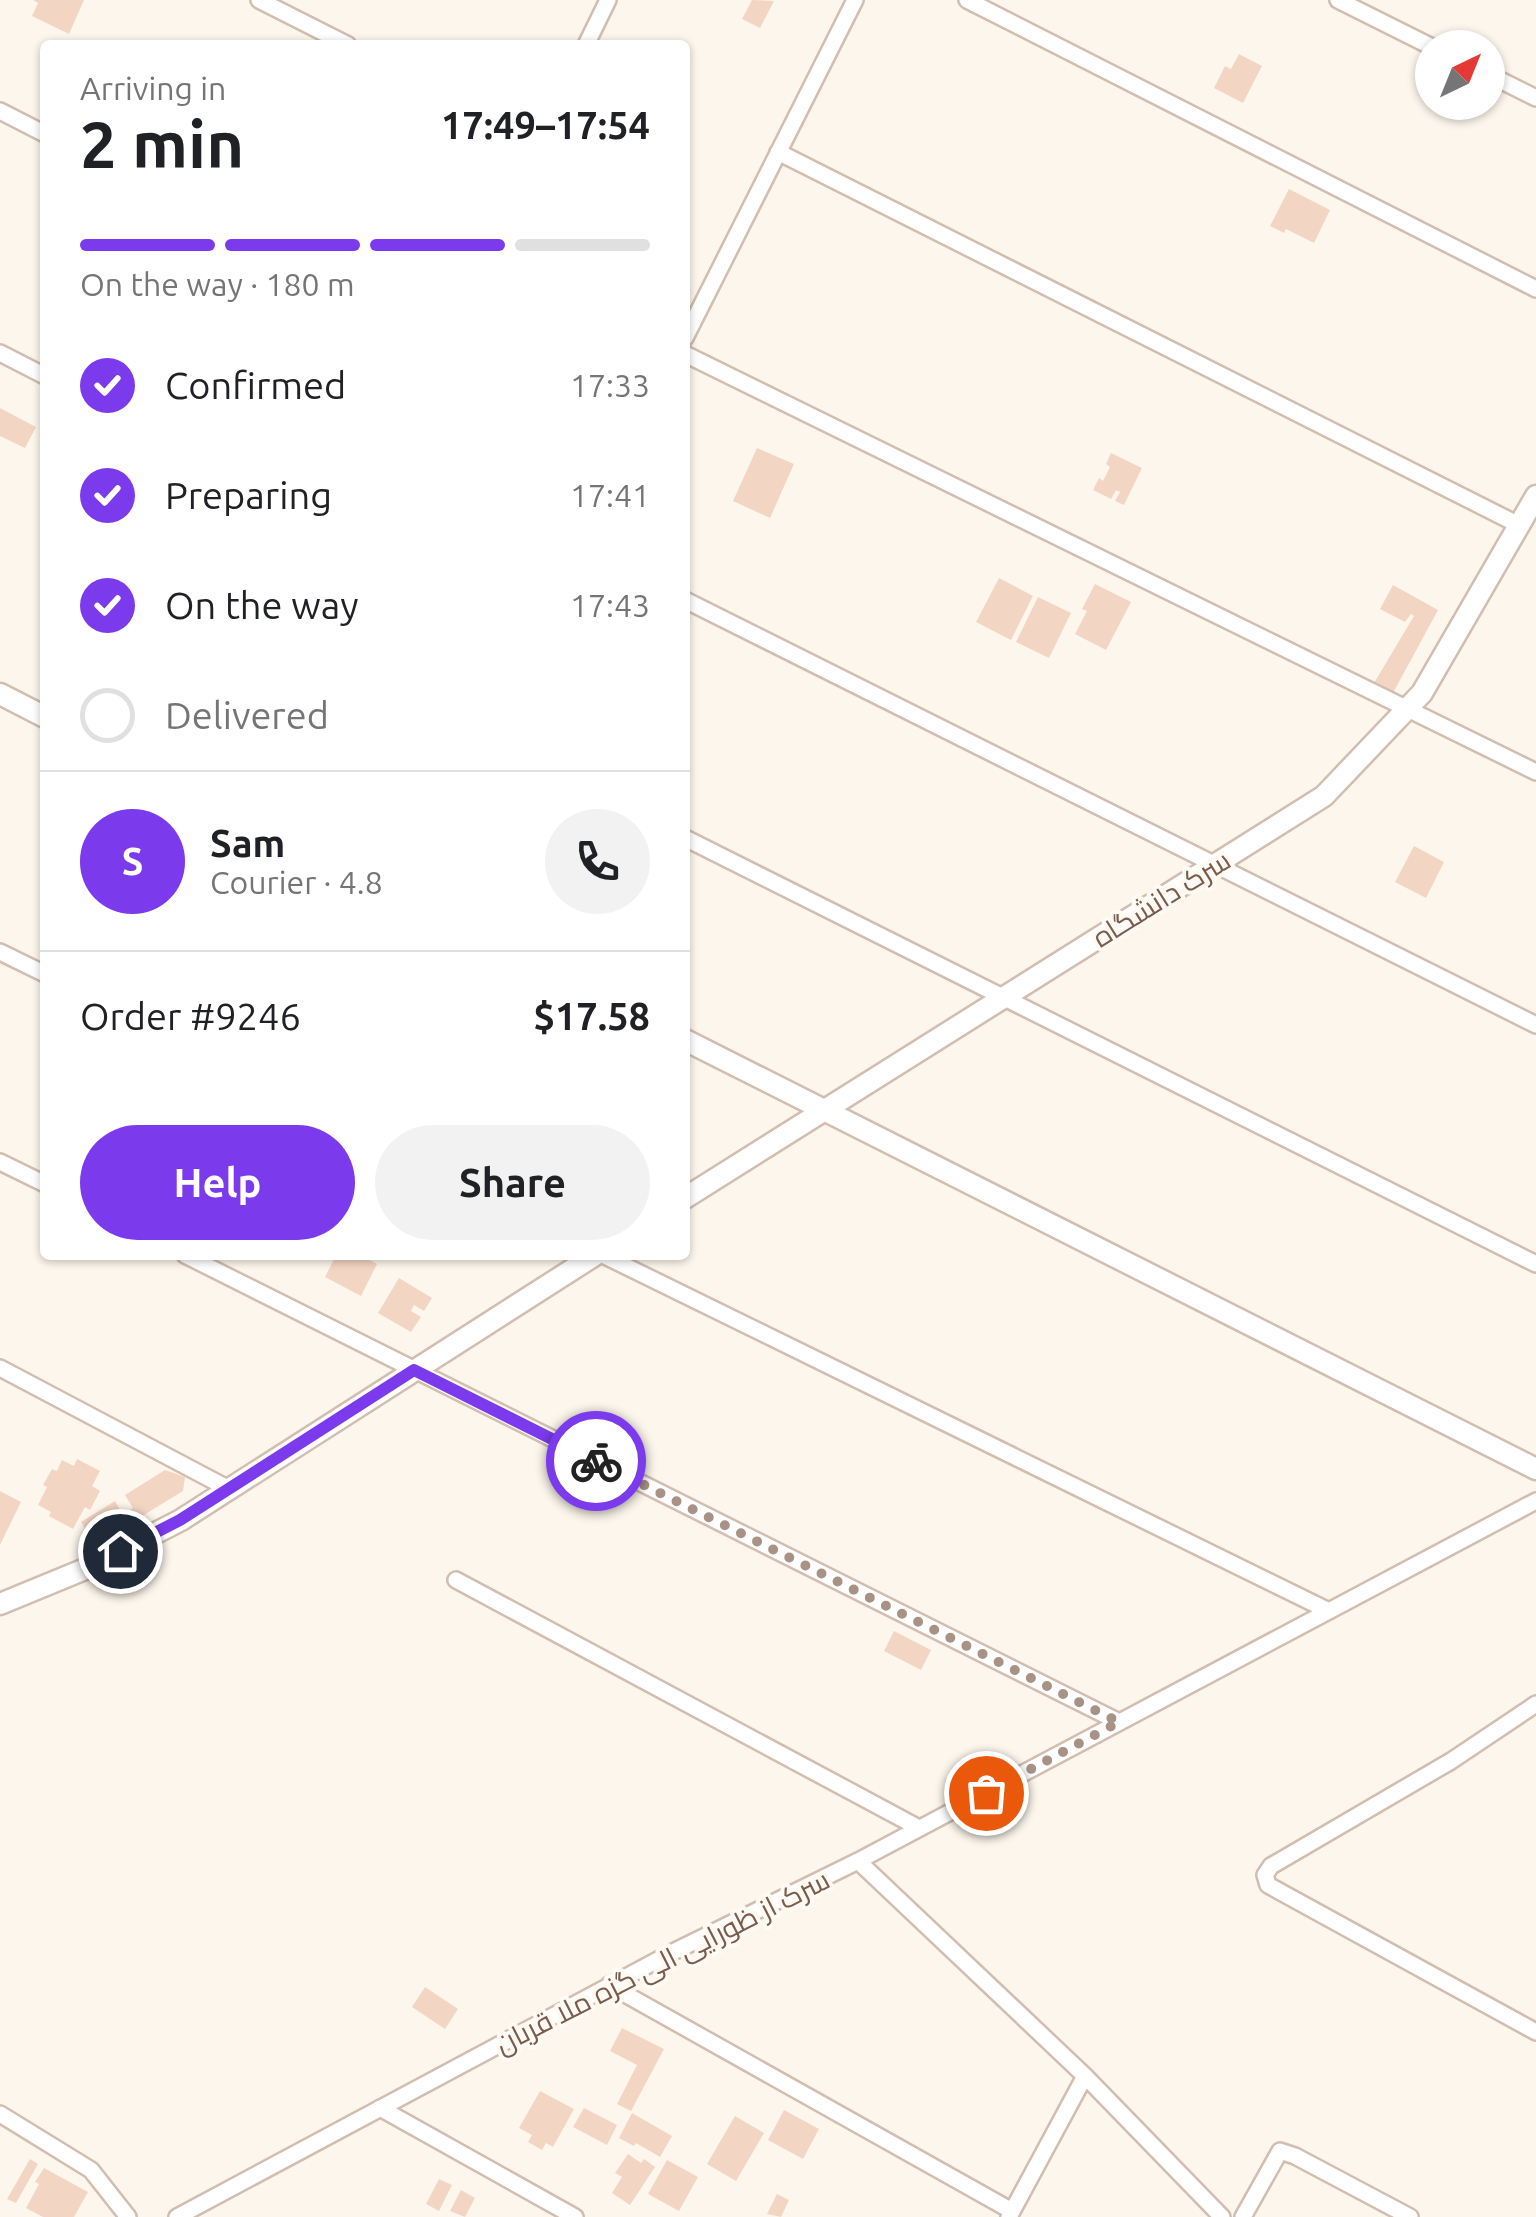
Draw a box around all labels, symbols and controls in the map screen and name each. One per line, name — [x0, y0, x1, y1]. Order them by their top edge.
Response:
north arrow — [1415, 30, 1505, 120]
map controls — [1415, 30, 1505, 120]
text: Arriving in — [80, 70, 226, 106]
text: 17:49–17:54 — [441, 104, 650, 146]
text: 2 min — [80, 107, 244, 180]
text: On the way · 180 m — [80, 266, 355, 302]
icon: check — [80, 358, 135, 413]
text: Confirmed — [165, 364, 346, 406]
text: 17:33 — [570, 367, 650, 403]
icon: check — [80, 468, 135, 523]
text: Preparing — [165, 474, 332, 516]
text: 17:41 — [570, 477, 650, 513]
icon: check — [80, 578, 135, 633]
text: On the way — [165, 584, 358, 626]
text: 17:43 — [570, 587, 650, 623]
text: Delivered — [165, 694, 329, 736]
button: phone — [545, 809, 650, 914]
text: Sam — [210, 822, 285, 864]
text: S — [122, 840, 143, 882]
street label: سرک دانشگاه — [1086, 843, 1236, 953]
text: Courier · 4.8 — [210, 864, 383, 900]
text: Order #9246 — [80, 995, 301, 1037]
text: $17.58 — [533, 995, 650, 1037]
button: Help — [80, 1125, 355, 1240]
button: Share — [375, 1125, 650, 1240]
courier — [546, 1411, 646, 1511]
icon: bike — [569, 1434, 624, 1489]
pin — [78, 1509, 163, 1594]
icon: home — [93, 1524, 148, 1579]
pin — [944, 1751, 1029, 1836]
icon: bag — [959, 1766, 1014, 1821]
street label: سرک از ظورایی الی گزه ملا قربان — [490, 1863, 835, 2061]

